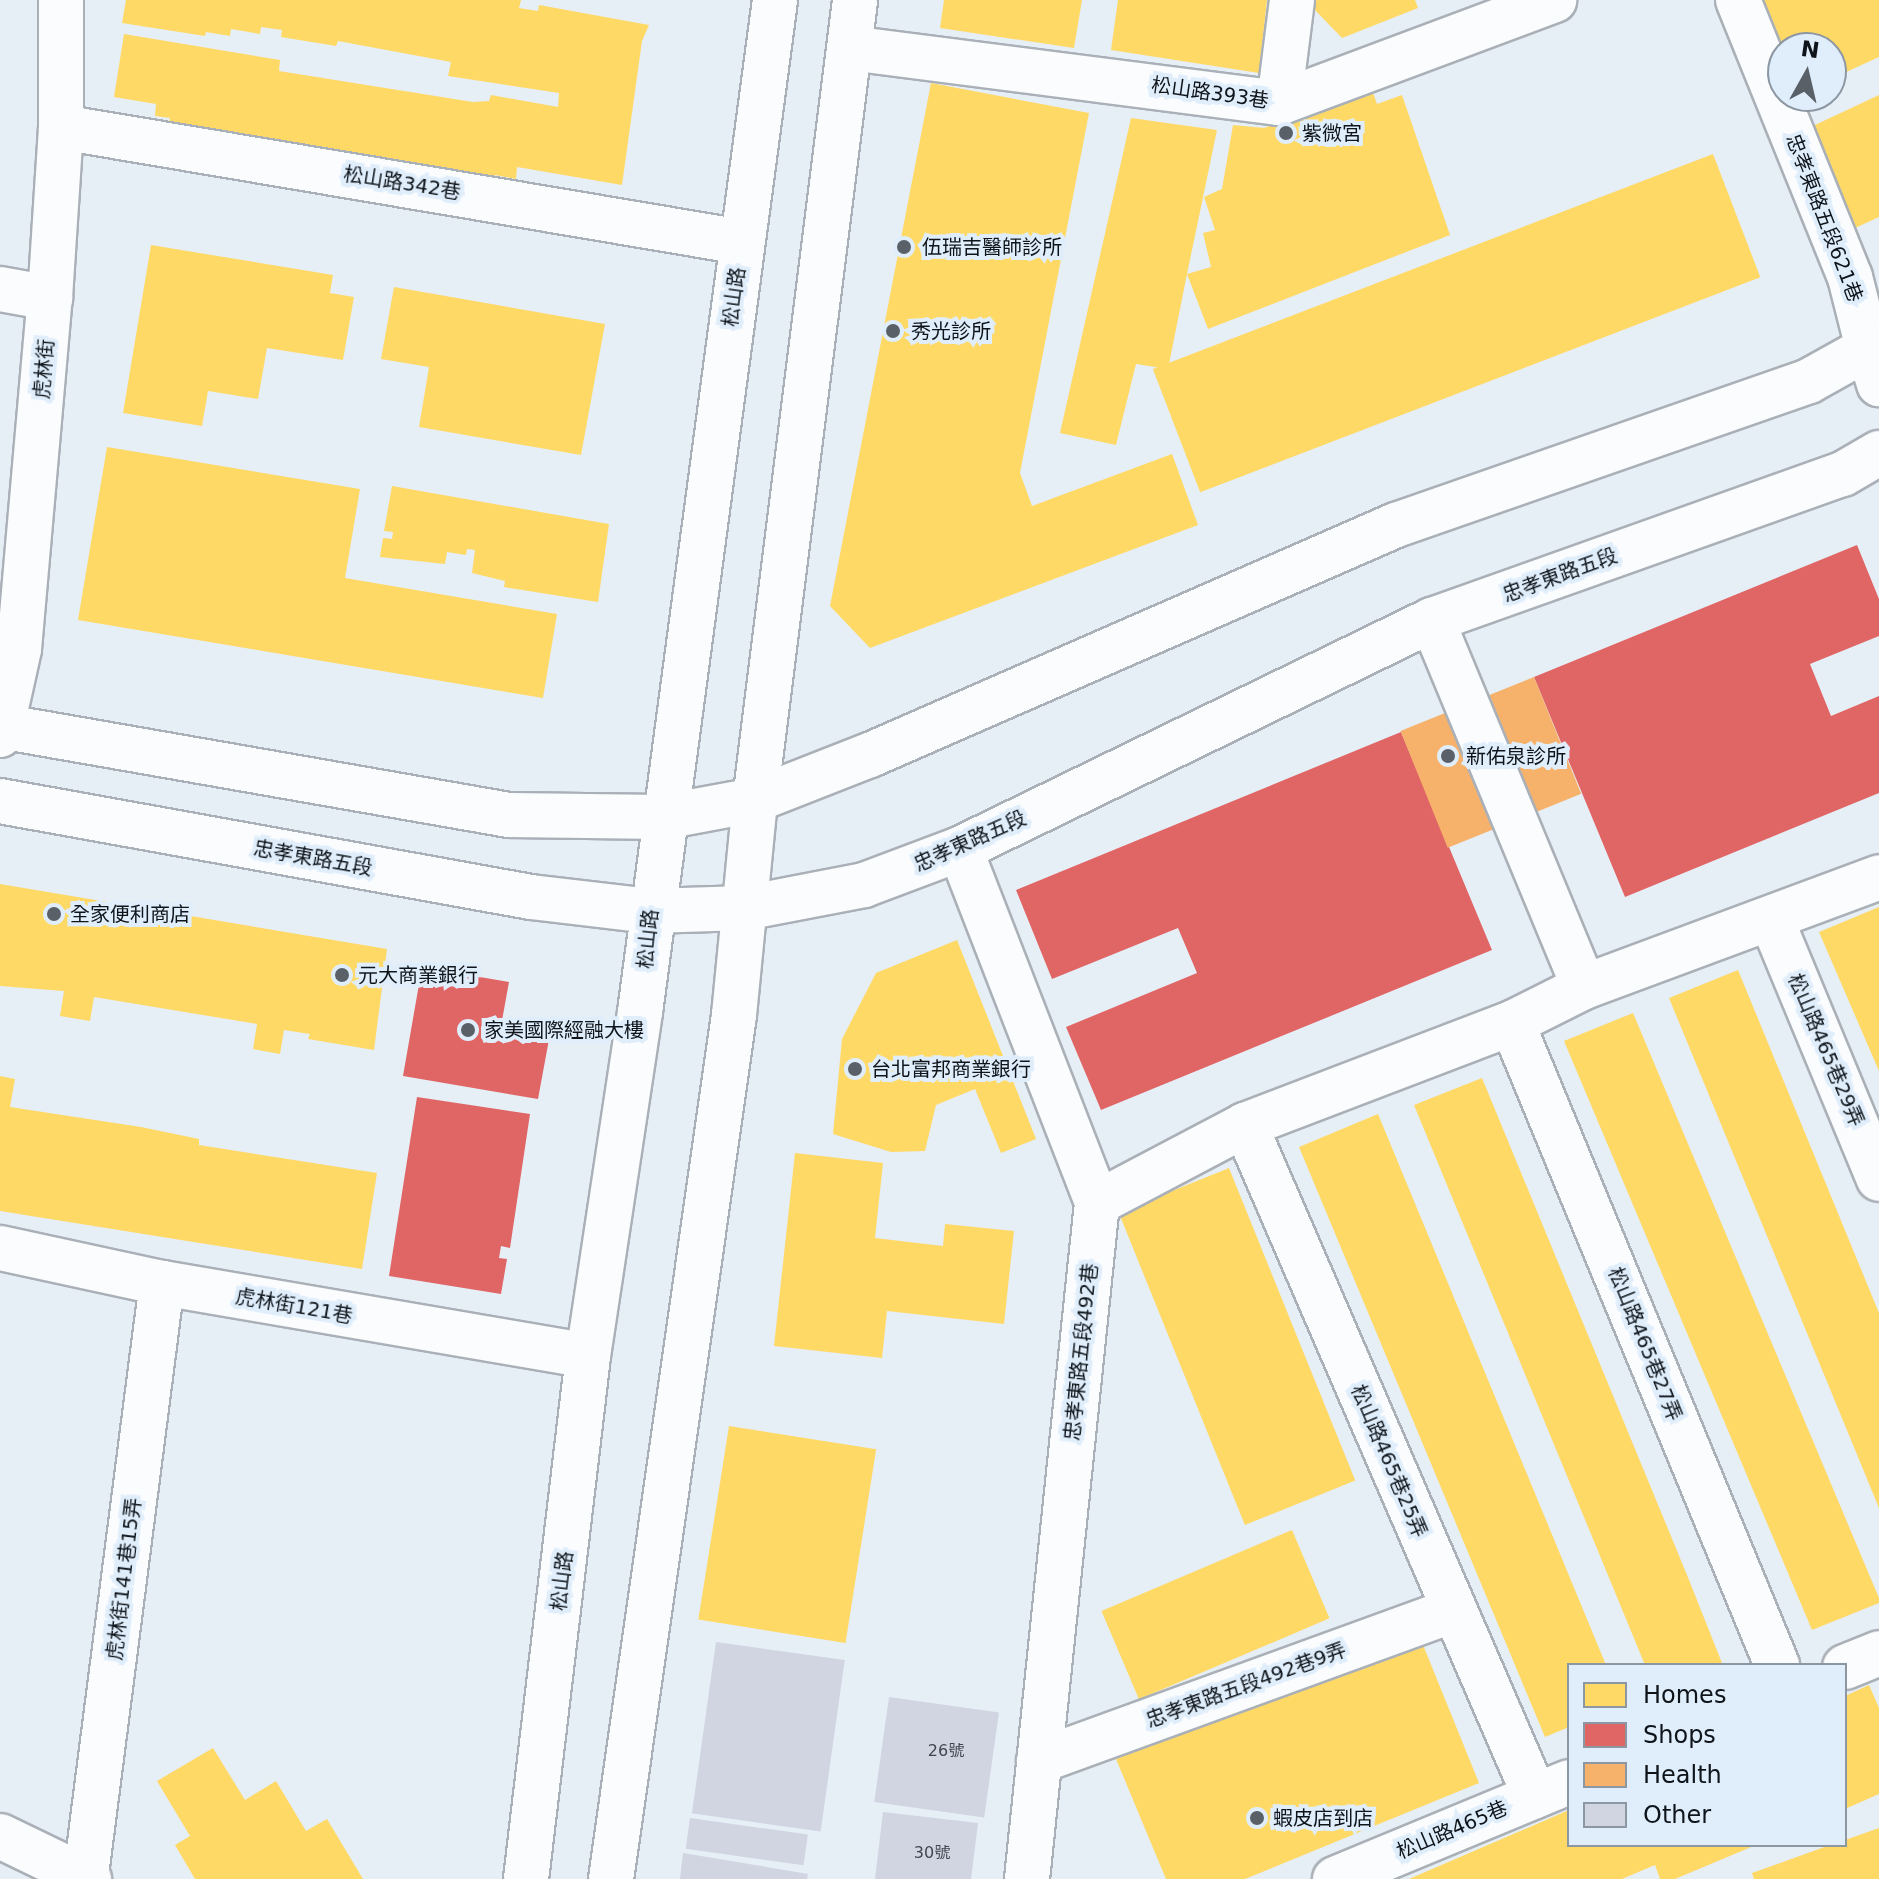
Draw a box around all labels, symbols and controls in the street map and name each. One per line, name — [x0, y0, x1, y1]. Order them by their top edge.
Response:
north arrow — [1767, 32, 1847, 112]
text: N — [1799, 36, 1821, 63]
street label: 松山路393巷 — [1150, 73, 1270, 113]
place label: 紫微宮 — [1302, 121, 1362, 145]
marker: 紫微宮 — [1277, 124, 1295, 142]
street label: 忠孝東路五段621巷 — [1781, 131, 1867, 305]
street label: 松山路342巷 — [342, 162, 462, 204]
place label: 伍瑞吉醫師診所 — [922, 235, 1062, 259]
marker: 伍瑞吉醫師診所 — [893, 236, 915, 258]
street label: 松山路 — [718, 266, 750, 328]
place label: 秀光診所 — [911, 319, 991, 343]
marker: 秀光診所 — [882, 320, 904, 342]
street label: 虎林街 — [29, 338, 59, 400]
street label: 忠孝東路五段 — [1500, 543, 1620, 607]
place label: 新佑泉診所 — [1466, 744, 1566, 768]
marker: 新佑泉診所 — [1437, 745, 1459, 767]
street label: 忠孝東路五段 — [910, 806, 1030, 876]
street label: 忠孝東路五段 — [252, 836, 374, 880]
place label: 全家便利商店 — [70, 902, 190, 926]
marker: 全家便利商店 — [45, 905, 63, 923]
street label: 松山路 — [633, 908, 663, 970]
place label: 元大商業銀行 — [358, 963, 478, 987]
marker: 元大商業銀行 — [333, 966, 351, 984]
street label: 松山路465巷29弄 — [1783, 970, 1869, 1130]
place label: 家美國際經融大樓 — [484, 1018, 644, 1042]
marker: 家美國際經融大樓 — [459, 1021, 477, 1039]
place label: 台北富邦商業銀行 — [871, 1057, 1031, 1081]
marker: 台北富邦商業銀行 — [846, 1060, 864, 1078]
street label: 忠孝東路五段492巷 — [1060, 1262, 1102, 1442]
street label: 松山路465巷27弄 — [1603, 1264, 1687, 1424]
street label: 虎林街121巷 — [234, 1284, 354, 1328]
street label: 松山路465巷25弄 — [1346, 1381, 1432, 1541]
street label: 虎林街141巷15弄 — [102, 1496, 146, 1662]
street label: 松山路 — [546, 1550, 578, 1612]
street label: 忠孝東路五段492巷9弄 — [1143, 1638, 1349, 1732]
legend — [1567, 1663, 1847, 1847]
text: Homes — [1643, 1681, 1726, 1709]
text: Shops — [1643, 1721, 1716, 1749]
house number: 26號 — [928, 1741, 964, 1761]
text: Health — [1643, 1761, 1722, 1789]
street label: 松山路465巷 — [1393, 1796, 1511, 1864]
text: Other — [1643, 1801, 1711, 1829]
place label: 蝦皮店到店 — [1273, 1806, 1373, 1830]
marker: 蝦皮店到店 — [1248, 1809, 1266, 1827]
house number: 30號 — [914, 1843, 950, 1863]

